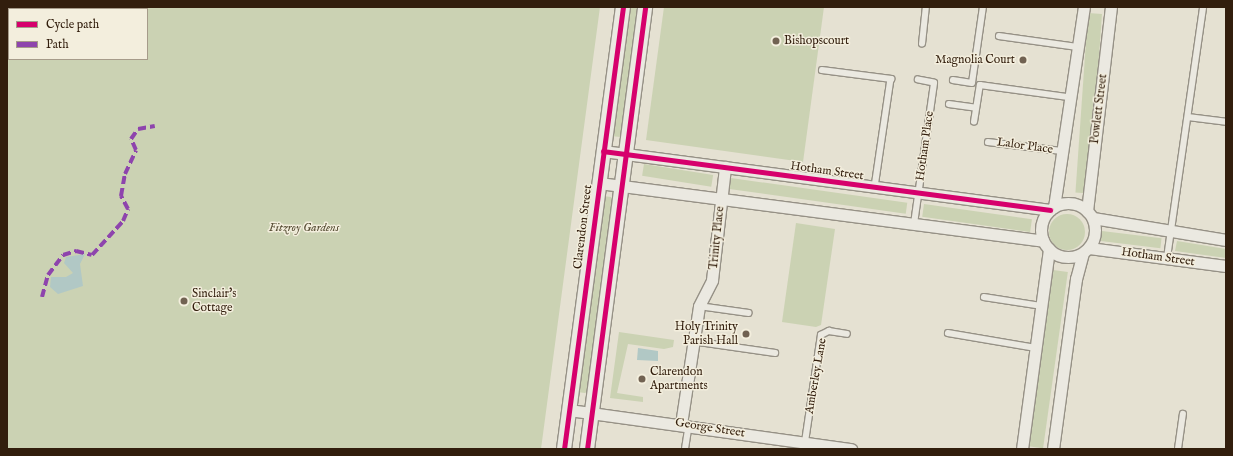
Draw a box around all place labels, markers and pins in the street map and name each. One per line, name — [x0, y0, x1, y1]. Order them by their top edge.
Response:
place label: Bishopscourt — [784, 34, 849, 48]
marker: Bishopscourt — [771, 36, 781, 46]
place label: Magnolia Court — [935, 53, 1015, 67]
marker: Magnolia Court — [1018, 55, 1028, 65]
place label: Sinclair's Cottage — [192, 287, 236, 315]
marker: Sinclair's Cottage — [179, 296, 189, 306]
place label: Holy Trinity Parish Hall — [675, 320, 738, 348]
marker: Holy Trinity Parish Hall — [741, 329, 751, 339]
place label: Clarendon Apartments — [650, 365, 708, 393]
marker: Clarendon Apartments — [637, 374, 647, 384]

